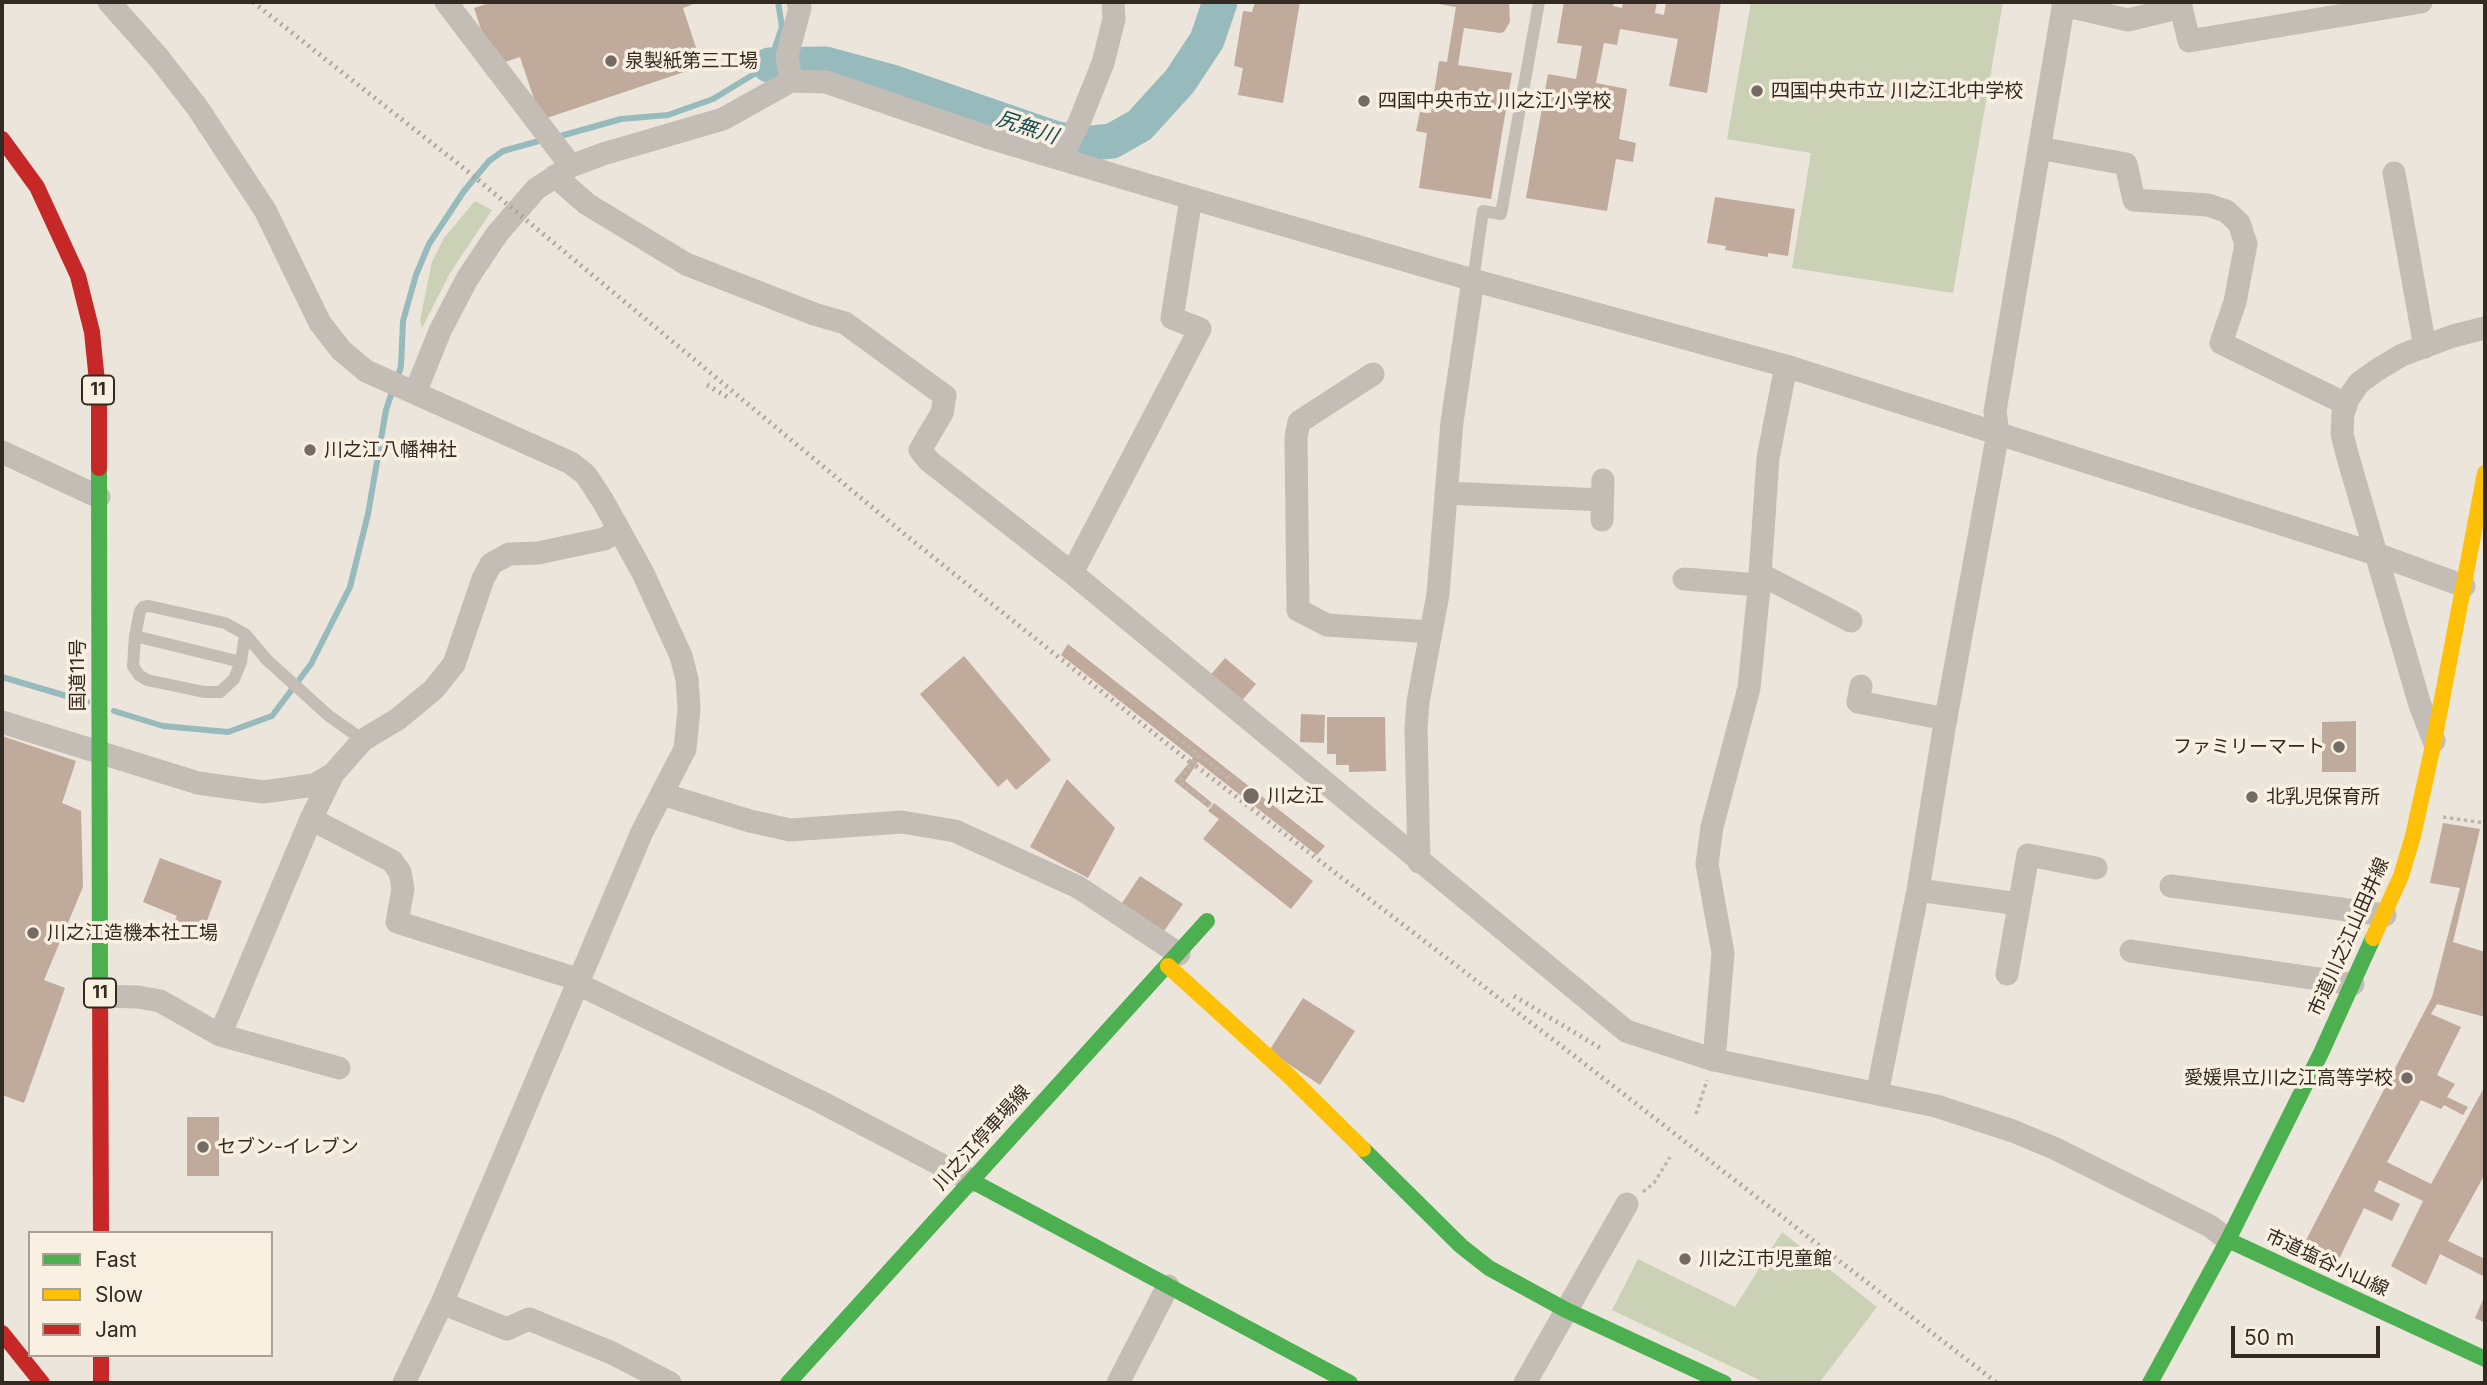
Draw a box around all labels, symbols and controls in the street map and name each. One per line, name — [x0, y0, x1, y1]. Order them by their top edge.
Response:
place label: 泉製紙第三工場 — [625, 50, 758, 72]
marker: 泉製紙第三工場 — [603, 53, 619, 69]
place label: 四国中央市立 川之江北中学校 — [1771, 80, 2023, 102]
marker: 四国中央市立 川之江北中学校 — [1749, 83, 1765, 99]
place label: 四国中央市立 川之江小学校 — [1378, 90, 1611, 112]
marker: 四国中央市立 川之江小学校 — [1356, 93, 1372, 109]
water label: 尻無川 — [993, 106, 1061, 150]
road number: 11 — [82, 376, 114, 404]
place label: 川之江八幡神社 — [324, 439, 457, 461]
marker: 川之江八幡神社 — [302, 442, 318, 458]
street label: 国道11号 — [67, 639, 89, 711]
place label: ファミリーマート — [2173, 736, 2325, 758]
marker: ファミリーマート — [2331, 739, 2347, 755]
place label: 川之江 — [1267, 785, 1324, 807]
marker: 川之江 — [1241, 786, 1261, 806]
place label: 北乳児保育所 — [2266, 786, 2380, 808]
marker: 北乳児保育所 — [2244, 789, 2260, 805]
street label: 市道川之江山田井線 — [2304, 854, 2394, 1020]
place label: 川之江造機本社工場 — [47, 922, 218, 944]
marker: 川之江造機本社工場 — [25, 925, 41, 941]
road number: 11 — [84, 978, 116, 1008]
place label: 愛媛県立川之江高等学校 — [2184, 1067, 2393, 1089]
marker: 愛媛県立川之江高等学校 — [2399, 1070, 2415, 1086]
street label: 川之江停車場線 — [929, 1081, 1035, 1195]
place label: セブン-イレブン — [217, 1136, 359, 1158]
marker: セブン-イレブン — [195, 1139, 211, 1155]
street label: 市道塩谷小山線 — [2262, 1225, 2392, 1301]
legend — [28, 1231, 273, 1357]
text: Fast — [95, 1247, 137, 1272]
place label: 川之江市児童館 — [1699, 1248, 1832, 1270]
marker: 川之江市児童館 — [1677, 1251, 1693, 1267]
text: Slow — [95, 1282, 143, 1307]
scale bar — [2235, 1312, 2384, 1356]
text: Jam — [95, 1317, 137, 1342]
text: 50 m — [2244, 1325, 2294, 1350]

